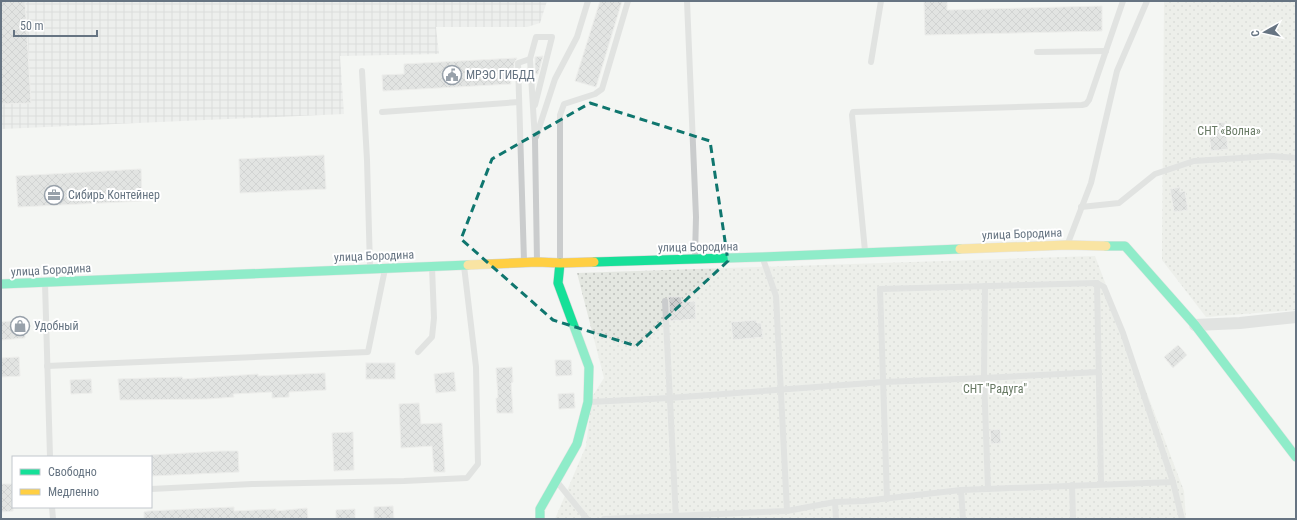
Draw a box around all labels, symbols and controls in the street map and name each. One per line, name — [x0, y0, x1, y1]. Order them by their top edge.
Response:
scale bar — [14, 12, 97, 38]
north arrow — [1245, 12, 1285, 52]
text: 50 m — [20, 19, 44, 33]
text: С — [1249, 29, 1262, 37]
public building icon: МРЭО ГИБДД — [441, 64, 463, 86]
place label: МРЭО ГИБДД — [466, 68, 535, 82]
park label: СНТ «Волна» — [1197, 124, 1261, 138]
office icon: Сибирь Контейнер — [43, 184, 65, 206]
place label: Сибирь Контейнер — [68, 188, 160, 202]
street label: улица Бородина — [982, 226, 1063, 242]
street label: улица Бородина — [658, 239, 739, 255]
street label: улица Бородина — [334, 248, 415, 264]
street label: улица Бородина — [11, 261, 92, 279]
shop icon: Удобный — [9, 315, 31, 337]
place label: Удобный — [34, 319, 79, 333]
park label: СНТ "Радуга" — [963, 382, 1027, 396]
legend — [12, 456, 152, 508]
text: Свободно — [48, 465, 97, 479]
text: Медленно — [48, 485, 99, 499]

